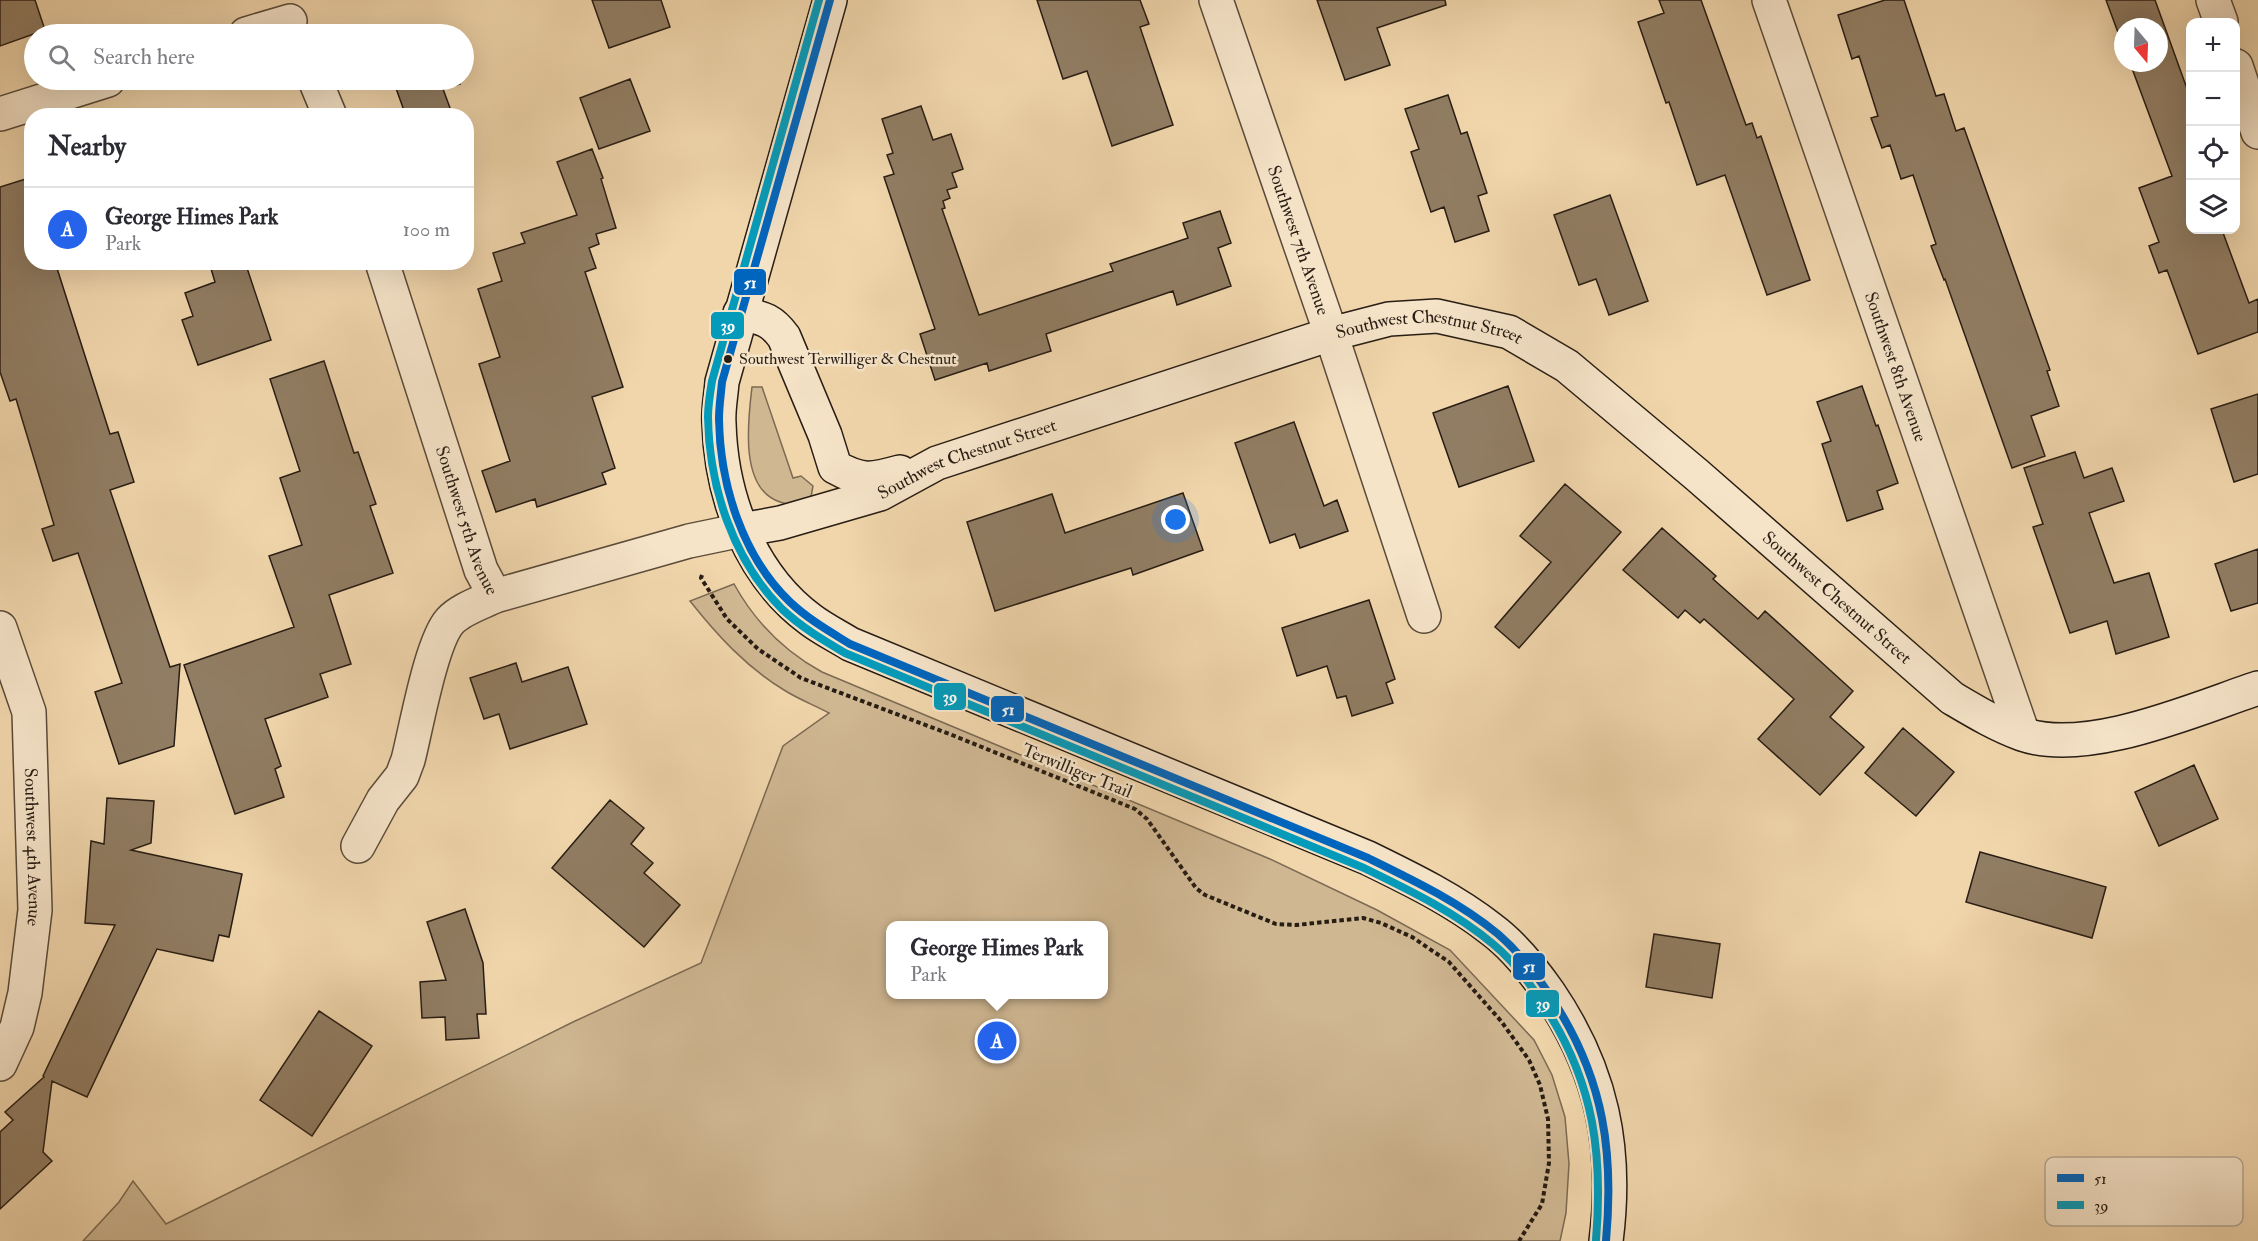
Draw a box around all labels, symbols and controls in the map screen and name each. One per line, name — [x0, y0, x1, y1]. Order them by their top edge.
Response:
north arrow — [2114, 18, 2168, 72]
map controls — [2186, 18, 2240, 234]
button: + — [2186, 18, 2240, 72]
search box — [24, 24, 474, 90]
icon: search — [45, 41, 78, 74]
text: Search here — [93, 43, 195, 71]
button: − — [2186, 72, 2240, 126]
button: locate — [2186, 126, 2240, 180]
text: Nearby — [48, 131, 126, 163]
street label: Southwest 7th Avenue — [1262, 162, 1335, 319]
button: layers — [2186, 180, 2240, 234]
text: George Himes Park — [105, 203, 278, 231]
text: A — [61, 217, 74, 242]
text: 100 m — [403, 217, 450, 242]
text: Park — [105, 231, 141, 256]
line badge: 51 — [733, 268, 767, 296]
text: 51 — [744, 273, 757, 293]
street label: Southwest 8th Avenue — [1859, 289, 1933, 445]
street label: Southwest Chestnut Street — [1333, 304, 1527, 349]
line badge: 39 — [710, 311, 745, 340]
text: 39 — [721, 316, 735, 336]
place label: Southwest Terwilliger & Chestnut — [739, 349, 956, 369]
marker: Southwest Terwilliger & Chestnut — [722, 353, 734, 365]
street label: Southwest Chestnut Street — [873, 413, 1059, 505]
street label: Southwest 5th Avenue — [430, 443, 504, 599]
your location — [1161, 505, 1190, 534]
street label: Southwest Chestnut Street — [1758, 526, 1917, 669]
line badge: 39 — [933, 682, 967, 711]
text: 39 — [943, 687, 957, 707]
line badge: 51 — [990, 695, 1025, 723]
text: 51 — [1002, 700, 1015, 720]
street label: Terwilliger Trail — [1018, 738, 1136, 804]
street label: Southwest 4th Avenue — [19, 768, 46, 928]
popup — [886, 921, 1108, 999]
text: George Himes Park — [910, 934, 1084, 962]
line badge: 51 — [1512, 952, 1546, 981]
text: 51 — [1523, 957, 1536, 977]
text: Park — [910, 962, 947, 987]
line badge: 39 — [1525, 989, 1560, 1018]
text: 39 — [1536, 994, 1550, 1014]
pin: A — [978, 1018, 1016, 1064]
legend — [2045, 1157, 2243, 1226]
text: 51 — [2094, 1169, 2107, 1189]
text: 39 — [2094, 1196, 2108, 1216]

